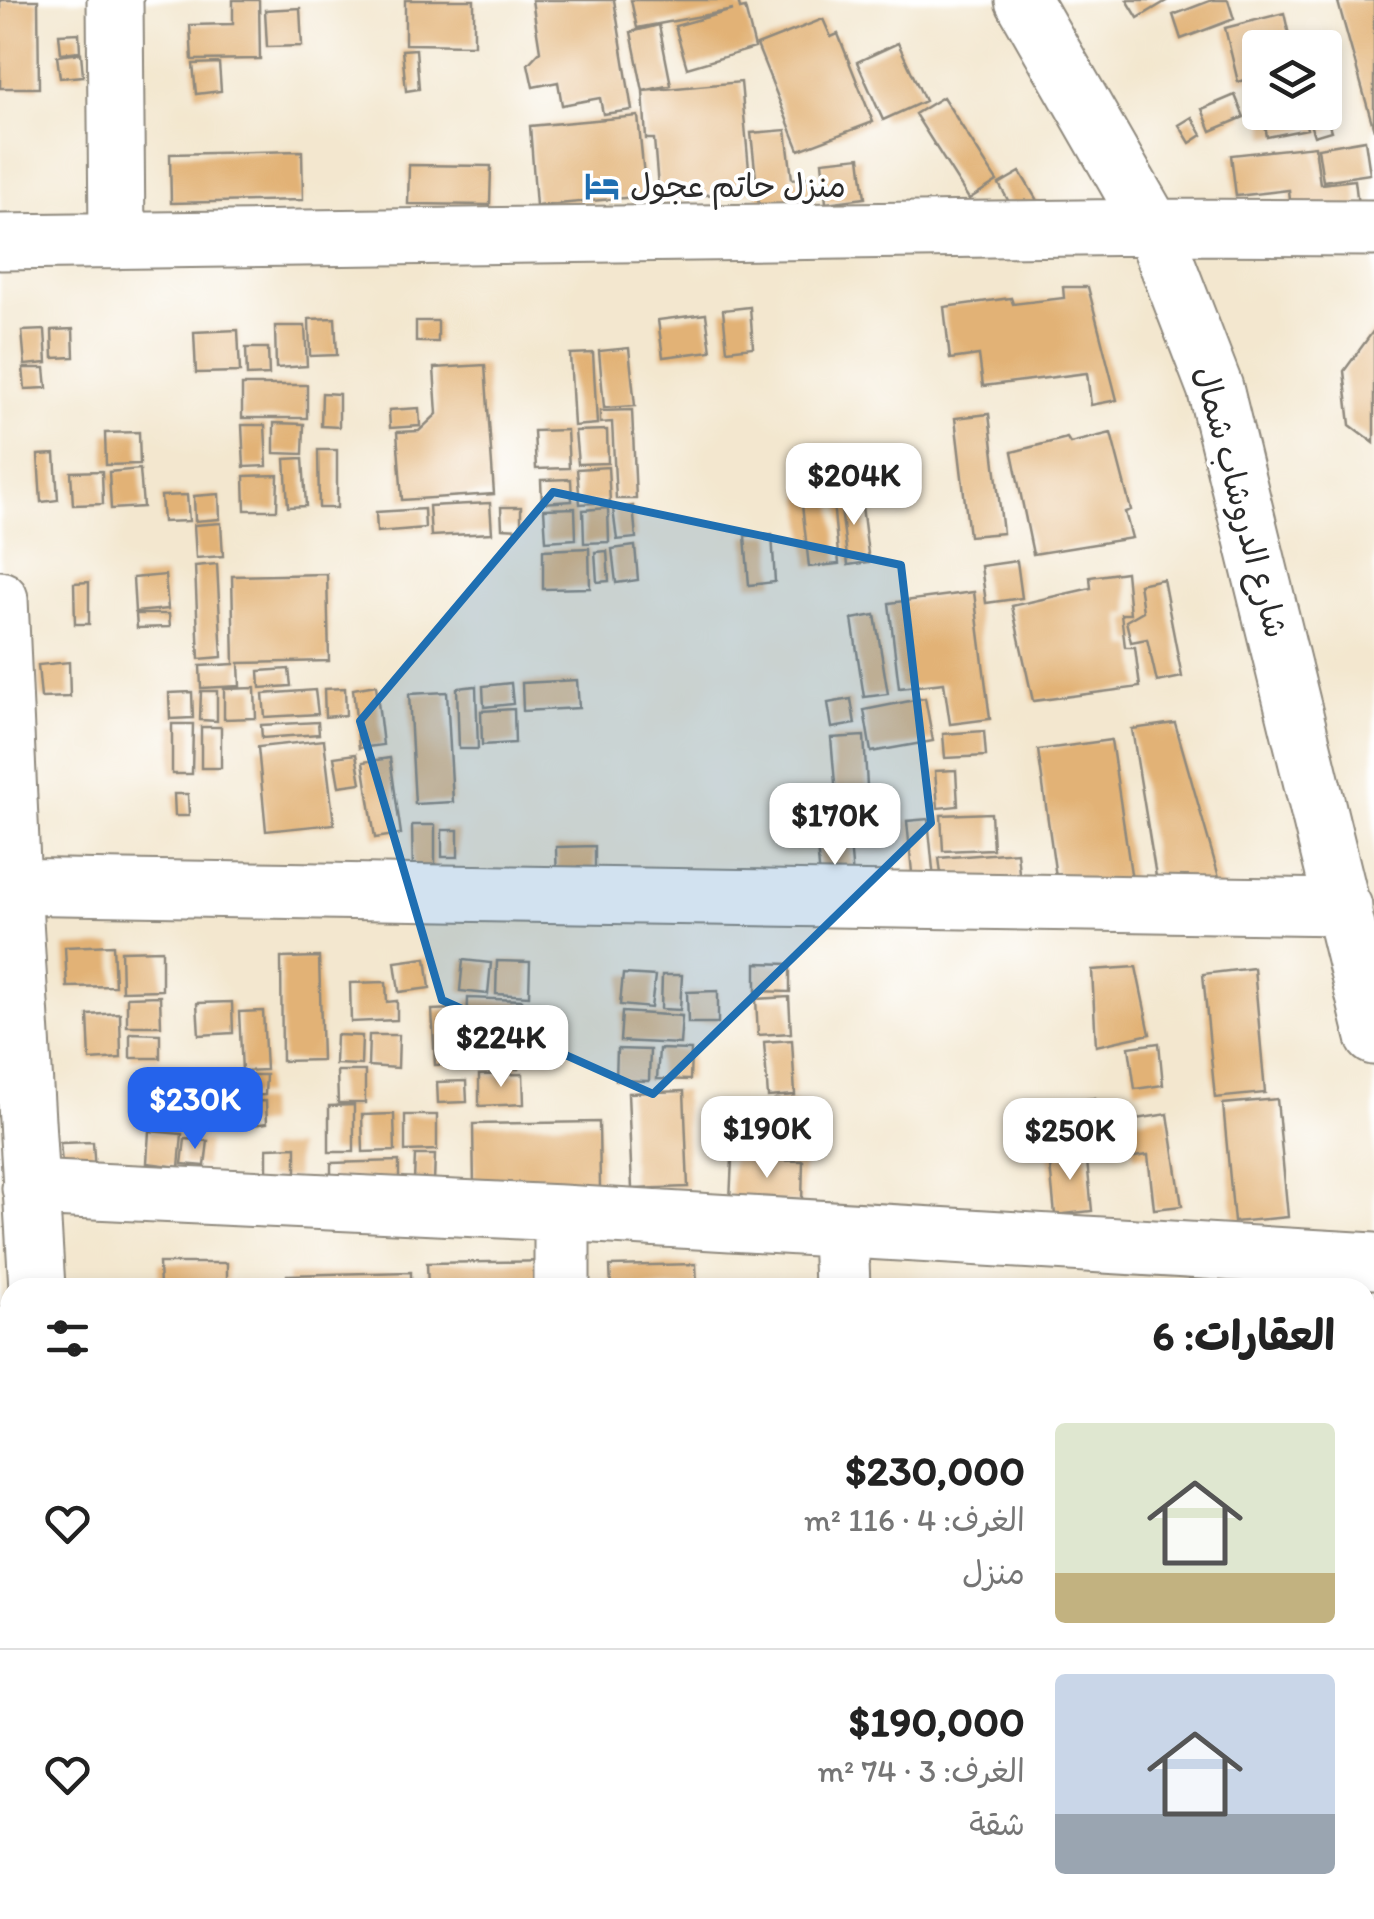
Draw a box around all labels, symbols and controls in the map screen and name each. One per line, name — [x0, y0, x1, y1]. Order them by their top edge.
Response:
map controls — [1242, 30, 1342, 130]
button: layers — [1242, 30, 1342, 130]
hotel icon: منزل حاتم عجول — [583, 167, 621, 205]
place label: منزل حاتم عجول — [630, 167, 846, 210]
street label: شارع الدروشاب شمال — [1183, 362, 1296, 643]
pin: $204K — [784, 443, 924, 528]
text: $204K — [808, 456, 900, 494]
pin: $170K — [765, 783, 905, 868]
text: $170K — [791, 796, 879, 834]
pin: $224K — [431, 1005, 571, 1090]
text: $224K — [456, 1018, 546, 1056]
pin: $230K — [125, 1067, 265, 1152]
text: $230K — [150, 1080, 240, 1118]
pin: $190K — [697, 1096, 837, 1181]
pin: $250K — [1000, 1098, 1140, 1183]
text: $190K — [723, 1109, 811, 1147]
text: $250K — [1025, 1111, 1115, 1149]
text: العقارات: 6 — [1152, 1310, 1335, 1361]
icon: filters — [40, 1311, 95, 1366]
text: $230,000 — [845, 1445, 1025, 1496]
icon: home — [1135, 1463, 1255, 1583]
icon: heart — [40, 1496, 95, 1551]
text: الغرف: 4 · 116 m² — [804, 1501, 1025, 1539]
text: منزل — [962, 1554, 1025, 1592]
text: $190,000 — [849, 1696, 1025, 1747]
icon: home — [1135, 1714, 1255, 1834]
icon: heart — [40, 1747, 95, 1802]
text: الغرف: 3 · 74 m² — [817, 1752, 1025, 1790]
text: شقة — [969, 1805, 1025, 1843]

